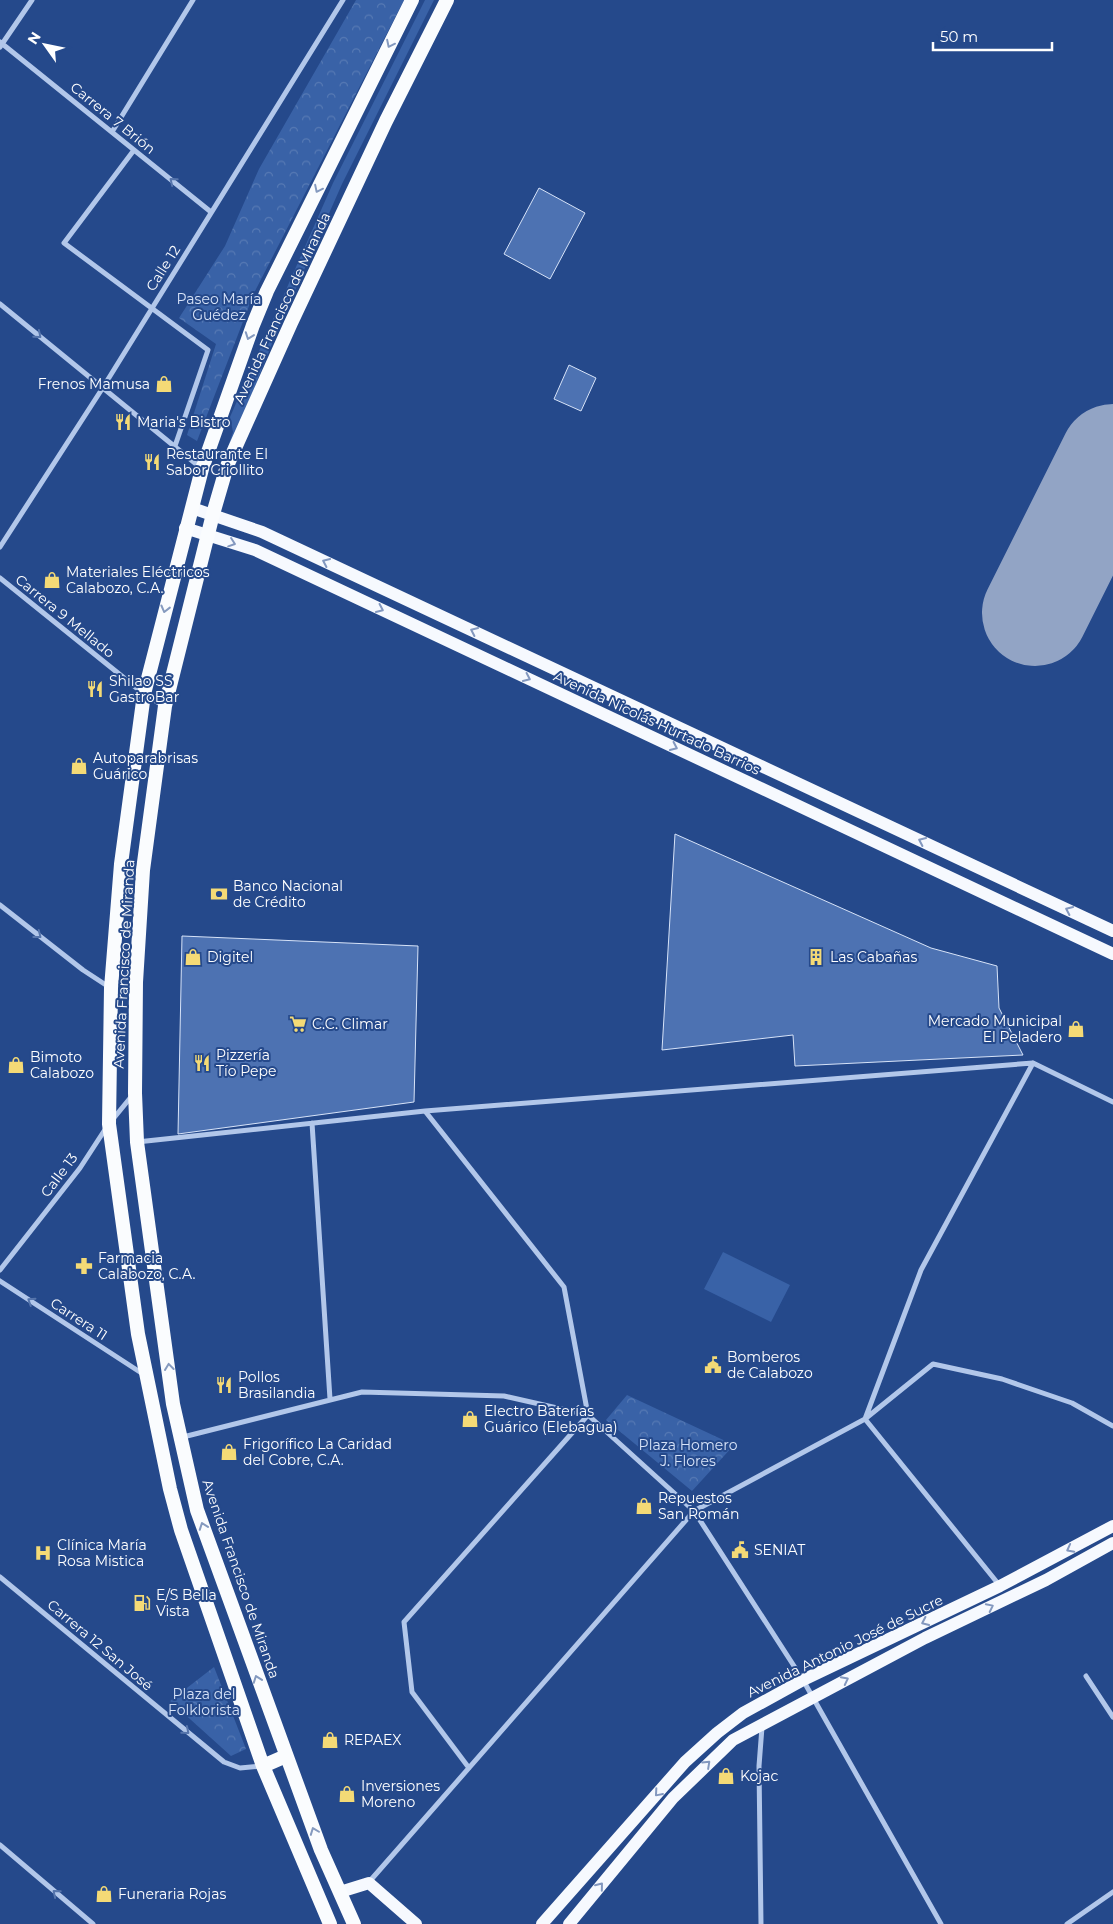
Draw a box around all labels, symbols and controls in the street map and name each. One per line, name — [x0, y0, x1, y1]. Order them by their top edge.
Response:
north arrow — [20, 20, 70, 70]
scale bar — [933, 20, 1052, 52]
text: 50 m — [940, 27, 978, 46]
text: N — [23, 28, 45, 48]
one-way arrow — [386, 39, 396, 48]
street label: Carrera 7 Brión — [67, 78, 159, 158]
one-way arrow — [170, 179, 179, 187]
one-way arrow — [314, 184, 324, 193]
street label: Avenida Francisco de Miranda — [230, 209, 334, 407]
street label: Calle 12 — [142, 242, 184, 294]
park label: Paseo María Guédez — [177, 290, 262, 324]
one-way arrow — [32, 330, 41, 339]
one-way arrow — [245, 332, 255, 340]
shop icon: Frenos Mamusa — [154, 374, 174, 394]
place label: Frenos Mamusa — [38, 375, 150, 393]
restaurant icon: Maria's Bistro — [113, 412, 133, 432]
place label: Maria's Bistro — [137, 413, 231, 431]
place label: Restaurante El Sabor Criollito — [166, 445, 268, 479]
restaurant icon: Restaurante El Sabor Criollito — [142, 452, 162, 472]
one-way arrow — [227, 537, 236, 547]
one-way arrow — [322, 558, 331, 569]
place label: Materiales Eléctricos Calabozo, C.A. — [66, 563, 210, 597]
street label: Carrera 9 Mellado — [12, 570, 118, 662]
shop icon: Materiales Eléctricos Calabozo, C.A. — [42, 570, 62, 590]
one-way arrow — [375, 603, 384, 613]
one-way arrow — [160, 604, 171, 613]
one-way arrow — [470, 627, 479, 637]
street label: Avenida Nicolás Hurtado Barrios — [551, 667, 763, 779]
place label: Shilao SS GastroBar — [109, 672, 180, 706]
one-way arrow — [522, 672, 531, 683]
restaurant icon: Shilao SS GastroBar — [85, 679, 105, 699]
one-way arrow — [669, 741, 678, 752]
place label: Autoparabrisas Guárico — [93, 749, 198, 783]
shop icon: Autoparabrisas Guárico — [69, 756, 89, 776]
one-way arrow — [918, 837, 927, 848]
street label: Avenida Francisco de Miranda — [110, 859, 138, 1069]
place label: Banco Nacional de Crédito — [233, 877, 343, 911]
bank icon: Banco Nacional de Crédito — [209, 884, 229, 904]
one-way arrow — [1065, 906, 1074, 917]
one-way arrow — [33, 929, 42, 938]
shop icon: Digitel — [183, 947, 203, 967]
building icon: Las Cabañas — [806, 947, 826, 967]
place label: Digitel — [207, 948, 253, 966]
place label: Las Cabañas — [830, 948, 918, 966]
place label: Mercado Municipal El Peladero — [928, 1012, 1062, 1046]
supermarket icon: C.C. Climar — [288, 1014, 308, 1034]
place label: C.C. Climar — [312, 1015, 388, 1033]
shop icon: Mercado Municipal El Peladero — [1066, 1019, 1086, 1039]
place label: Pizzería Tío Pepe — [216, 1046, 277, 1080]
place label: Bimoto Calabozo — [30, 1048, 94, 1082]
restaurant icon: Pizzería Tío Pepe — [192, 1053, 212, 1073]
shop icon: Bimoto Calabozo — [6, 1055, 26, 1075]
street label: Calle 13 — [37, 1149, 82, 1201]
place label: Farmacia Calabozo, C.A. — [98, 1249, 196, 1283]
pharmacy icon: Farmacia Calabozo, C.A. — [74, 1256, 94, 1276]
street label: Carrera 11 — [47, 1294, 111, 1344]
one-way arrow — [28, 1298, 37, 1307]
place label: Bomberos de Calabozo — [727, 1348, 813, 1382]
public building icon: Bomberos de Calabozo — [703, 1355, 723, 1375]
one-way arrow — [164, 1363, 174, 1371]
place label: Pollos Brasilandia — [238, 1368, 315, 1402]
restaurant icon: Pollos Brasilandia — [214, 1375, 234, 1395]
place label: Electro Baterías Guárico (Elebagua) — [484, 1402, 618, 1436]
shop icon: Electro Baterías Guárico (Elebagua) — [460, 1409, 480, 1429]
place label: Frigorífico La Caridad del Cobre, C.A. — [243, 1435, 392, 1469]
park label: Plaza Homero J. Flores — [639, 1436, 738, 1470]
shop icon: Frigorífico La Caridad del Cobre, C.A. — [219, 1442, 239, 1462]
street label: Avenida Francisco de Miranda — [198, 1477, 284, 1681]
place label: Repuestos San Román — [658, 1489, 739, 1523]
shop icon: Repuestos San Román — [634, 1496, 654, 1516]
one-way arrow — [199, 1522, 209, 1530]
place label: Clínica María Rosa Mistica — [57, 1536, 147, 1570]
public building icon: SENIAT — [730, 1540, 750, 1560]
place label: SENIAT — [754, 1541, 805, 1559]
hospital icon: Clínica María Rosa Mistica — [33, 1543, 53, 1563]
one-way arrow — [1066, 1543, 1075, 1553]
place label: E/S Bella Vista — [156, 1586, 217, 1620]
street label: Avenida Antonio José de Sucre — [744, 1591, 946, 1701]
fuel station icon: E/S Bella Vista — [132, 1593, 152, 1613]
street label: Carrera 12 San José — [44, 1596, 156, 1694]
one-way arrow — [985, 1603, 994, 1613]
one-way arrow — [921, 1616, 930, 1626]
one-way arrow — [253, 1675, 263, 1683]
one-way arrow — [840, 1676, 849, 1686]
park label: Plaza del Folklorista — [168, 1685, 240, 1719]
one-way arrow — [180, 1725, 189, 1733]
shop icon: REPAEX — [320, 1730, 340, 1750]
place label: REPAEX — [344, 1731, 401, 1749]
one-way arrow — [701, 1761, 710, 1770]
shop icon: Kojac — [716, 1766, 736, 1786]
place label: Kojac — [740, 1767, 778, 1785]
place label: Inversiones Moreno — [361, 1777, 440, 1811]
shop icon: Inversiones Moreno — [337, 1784, 357, 1804]
one-way arrow — [654, 1788, 663, 1797]
one-way arrow — [310, 1827, 320, 1836]
one-way arrow — [595, 1883, 604, 1892]
shop icon: Funeraria Rojas — [94, 1884, 114, 1904]
place label: Funeraria Rojas — [118, 1885, 226, 1903]
one-way arrow — [53, 1889, 62, 1898]

